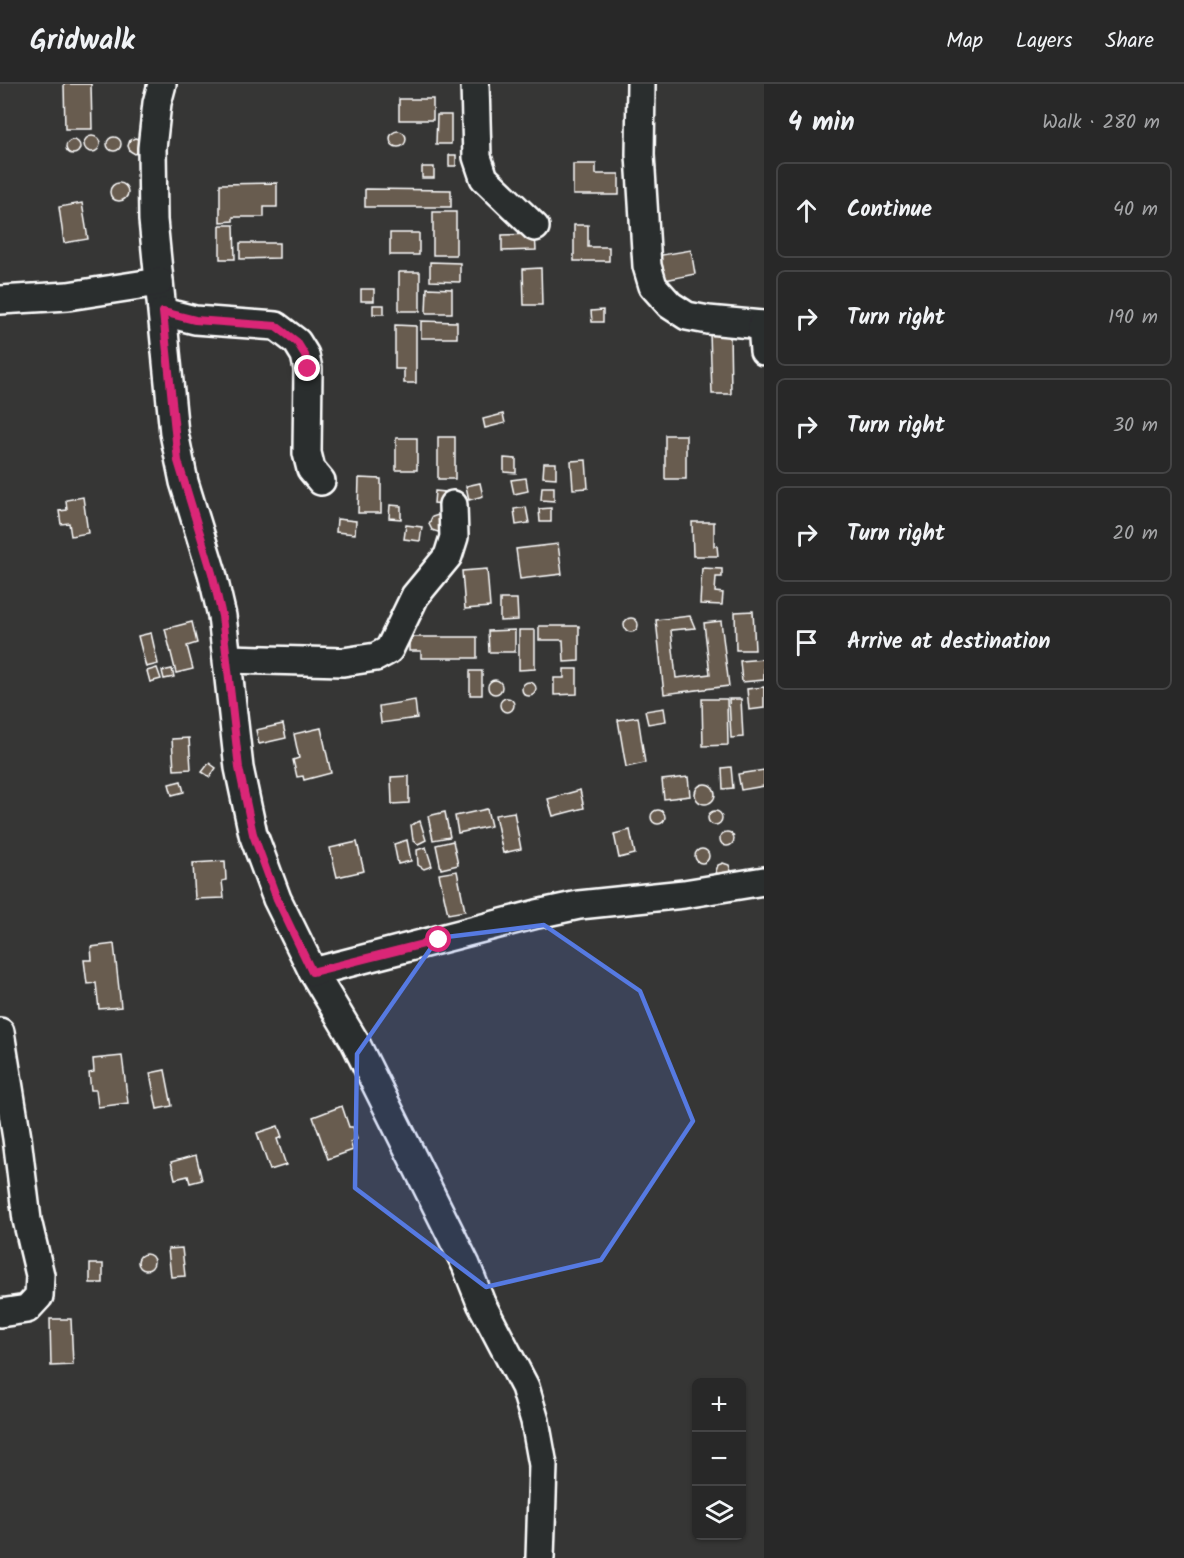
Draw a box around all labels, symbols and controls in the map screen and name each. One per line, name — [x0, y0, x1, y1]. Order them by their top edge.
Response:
text: Gridwalk — [30, 19, 135, 64]
text: Map — [946, 25, 983, 58]
text: Layers — [1016, 25, 1072, 58]
text: Share — [1105, 25, 1154, 58]
text: 4 min — [788, 102, 855, 144]
text: Walk · 280 m — [1042, 107, 1160, 139]
text: Continue — [847, 193, 932, 228]
icon: ahead — [790, 194, 823, 227]
text: 40 m — [1113, 194, 1158, 226]
text: Turn right — [847, 301, 945, 336]
icon: right — [790, 302, 823, 335]
text: 190 m — [1108, 302, 1158, 334]
route end — [294, 355, 320, 381]
text: Turn right — [847, 409, 945, 444]
icon: right — [790, 410, 823, 443]
text: 30 m — [1113, 410, 1158, 442]
text: Turn right — [847, 517, 945, 552]
icon: right — [790, 518, 823, 551]
text: 20 m — [1112, 518, 1158, 550]
text: Arrive at destination — [847, 625, 1050, 660]
icon: arrive — [790, 626, 823, 659]
route start — [425, 926, 451, 952]
map controls — [692, 1378, 746, 1540]
button: + — [692, 1378, 746, 1432]
button: − — [692, 1432, 746, 1486]
button: layers — [692, 1486, 746, 1540]

